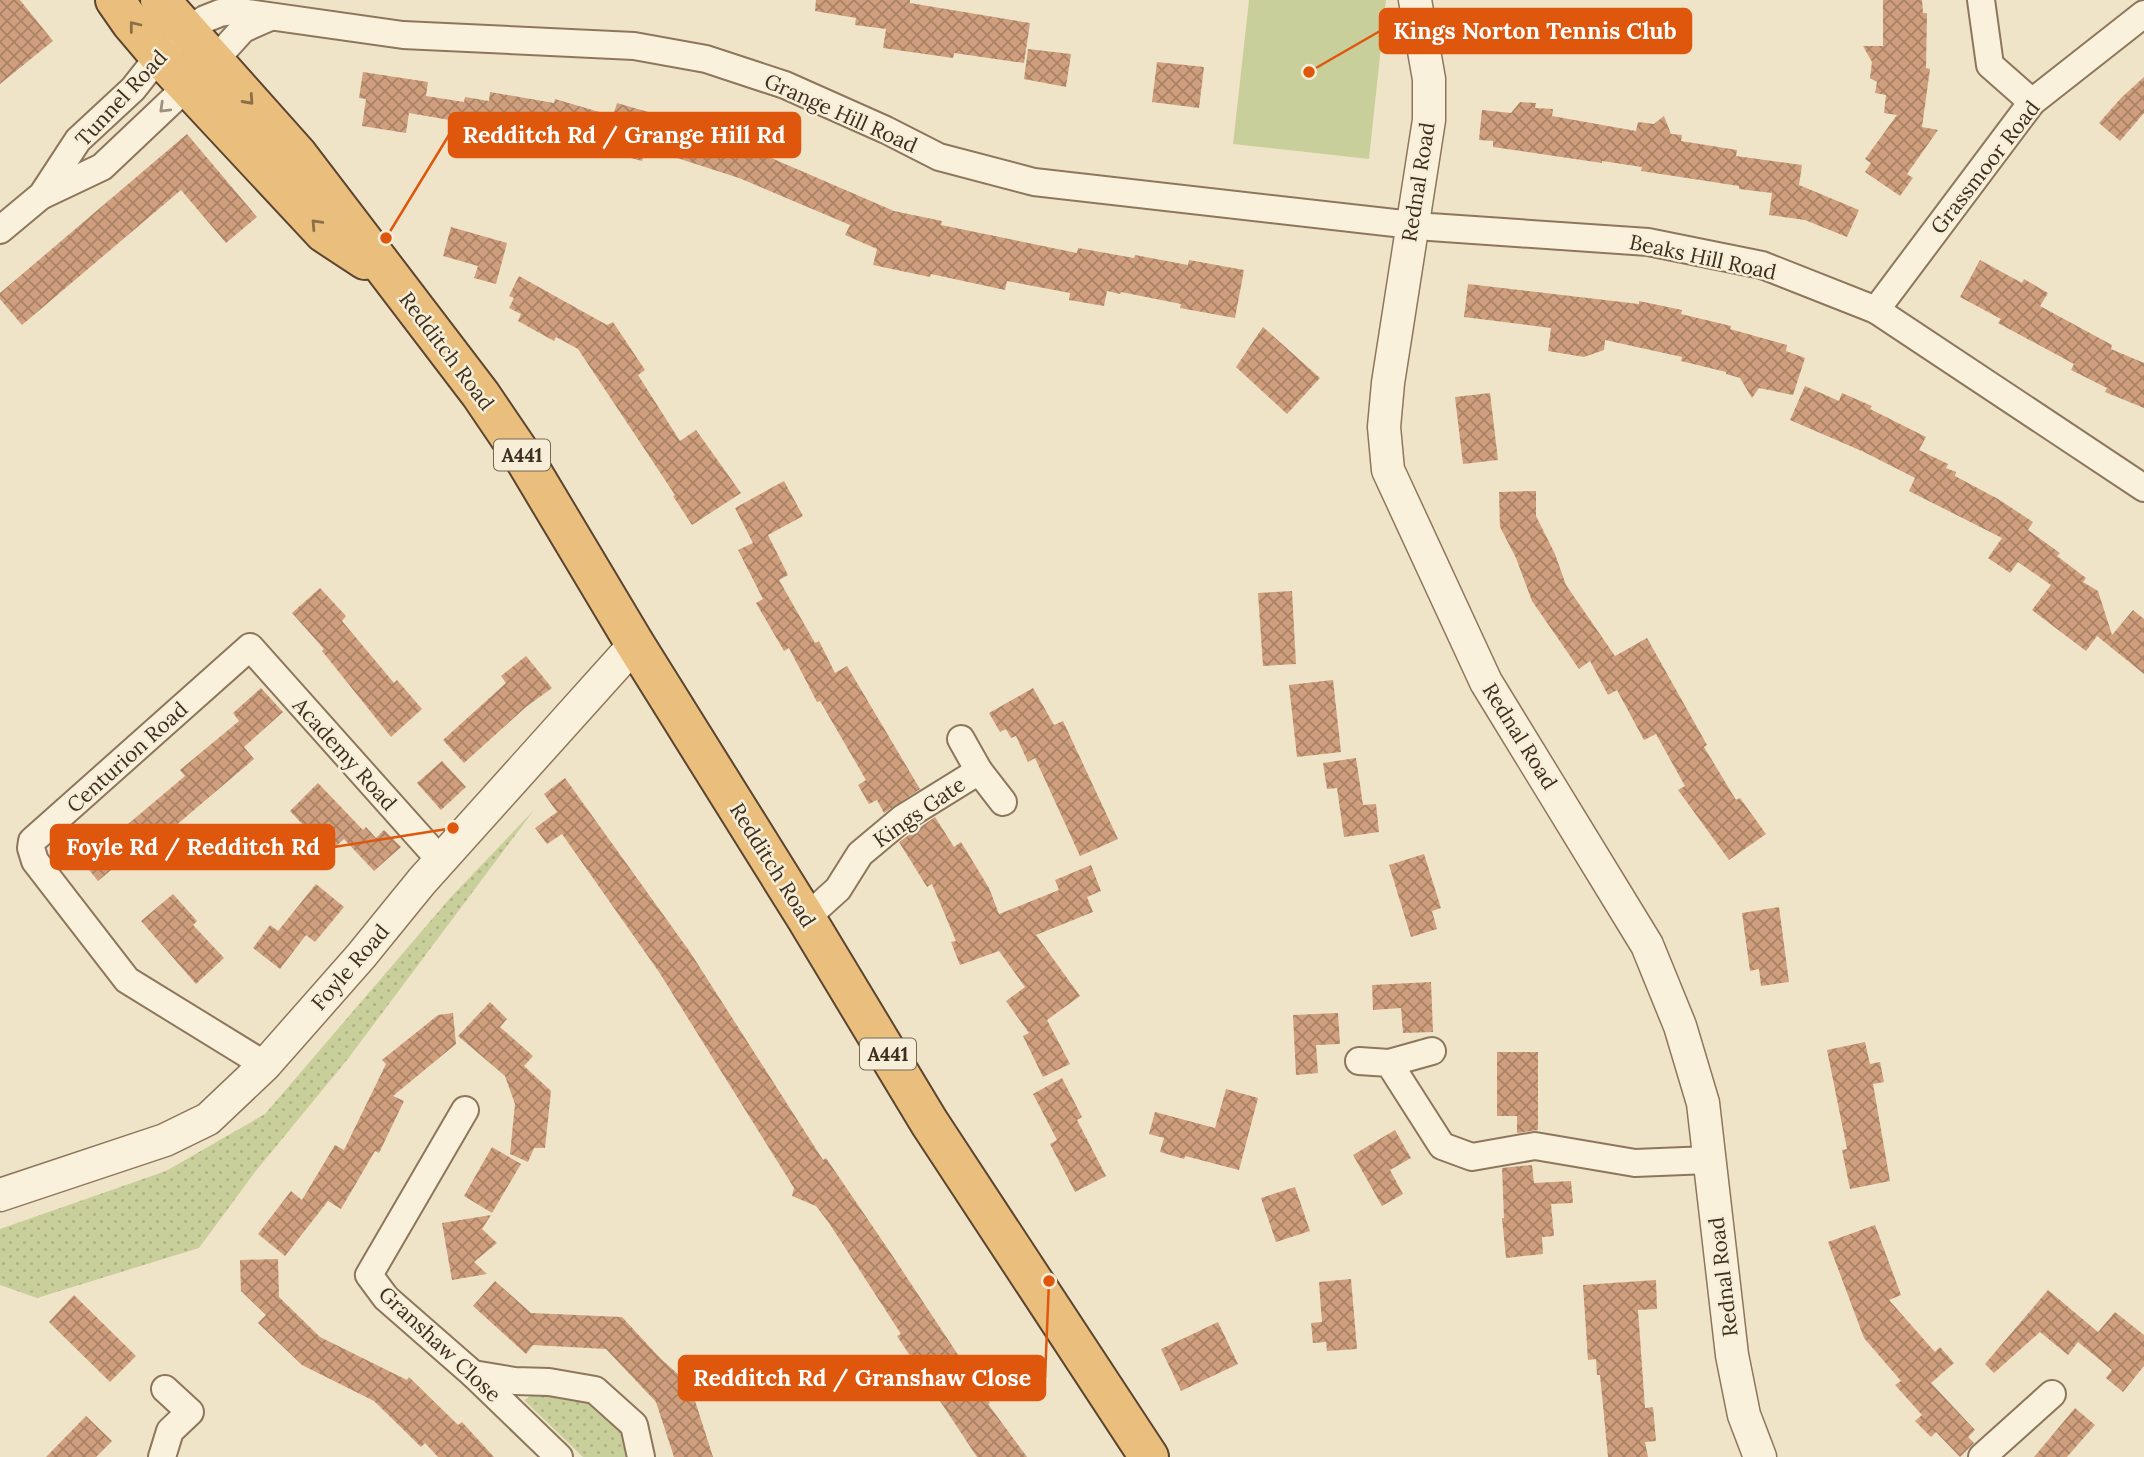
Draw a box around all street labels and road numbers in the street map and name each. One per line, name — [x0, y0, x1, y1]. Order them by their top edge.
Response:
street label: Tunnel Road — [69, 44, 173, 152]
street label: Grange Hill Road — [760, 67, 922, 159]
street label: Grassmoor Road — [1925, 95, 2045, 239]
street label: Rednal Road — [1395, 120, 1441, 244]
street label: Beaks Hill Road — [1627, 228, 1779, 286]
street label: Redditch Road — [394, 286, 500, 416]
road number: A441 — [494, 440, 550, 470]
street label: Rednal Road — [1477, 678, 1563, 794]
street label: Academy Road — [286, 691, 403, 816]
street label: Centurion Road — [61, 696, 193, 818]
street label: Kings Gate — [868, 771, 970, 853]
street label: Redditch Road — [724, 798, 822, 932]
street label: Foyle Road — [305, 918, 395, 1016]
road number: A441 — [860, 1038, 916, 1070]
street label: Rednal Road — [1702, 1216, 1744, 1338]
street label: Granshaw Close — [373, 1280, 507, 1408]

